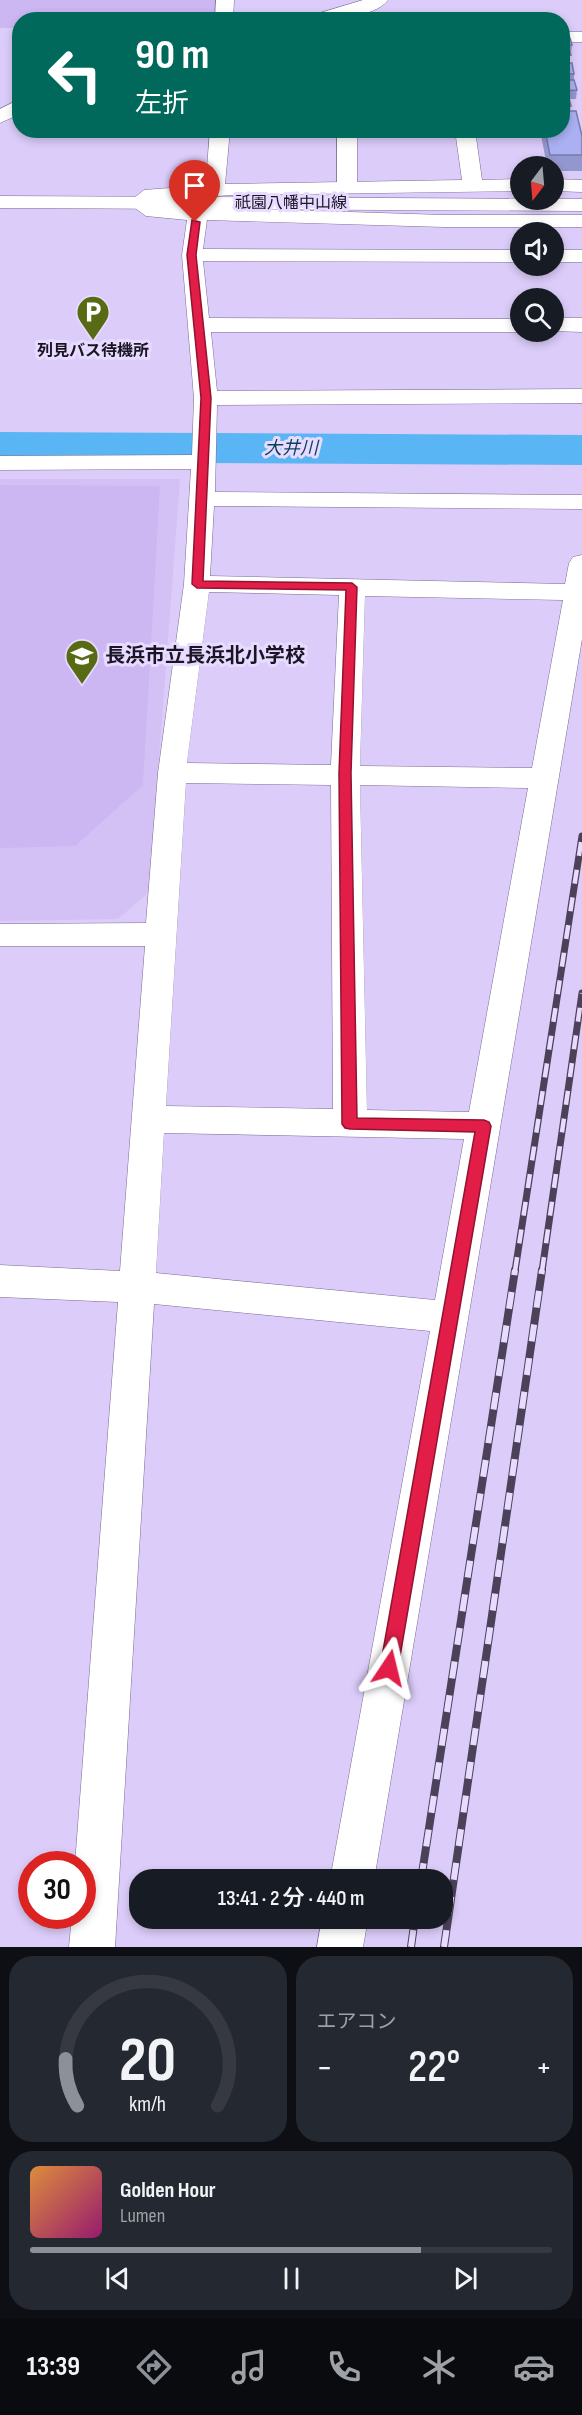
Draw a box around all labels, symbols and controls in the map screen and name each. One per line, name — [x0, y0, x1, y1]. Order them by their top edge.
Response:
text: 90 m — [135, 30, 209, 81]
icon: left — [36, 36, 114, 114]
text: 左折 — [135, 88, 189, 120]
north arrow — [510, 156, 564, 210]
map controls — [510, 156, 564, 342]
pin — [169, 160, 220, 222]
icon: arrive — [178, 169, 211, 202]
street label: 祇園八幡中山線 — [235, 194, 347, 213]
button: sound — [510, 222, 564, 276]
button: search — [510, 288, 564, 342]
parking icon: 列見バス待機所 — [75, 294, 111, 341]
place label: 列見バス待機所 — [37, 341, 149, 361]
water label: 大井川 — [264, 438, 320, 459]
school or university icon: 長浜市立長浜北小学校 — [64, 638, 100, 685]
place label: 長浜市立長浜北小学校 — [105, 644, 305, 668]
position arrow — [357, 1636, 421, 1700]
speed limit sign: 30 — [18, 1851, 96, 1929]
text: 13:41 · 2 分 · 440 m — [218, 1885, 364, 1912]
text: エアコン — [317, 2010, 397, 2034]
text: 20 — [119, 2024, 176, 2099]
text: 22° — [408, 2040, 460, 2095]
text: − — [317, 2048, 333, 2088]
text: + — [536, 2048, 552, 2088]
text: km/h — [129, 2092, 166, 2117]
text: Golden Hour — [120, 2177, 216, 2204]
text: Lumen — [120, 2204, 165, 2228]
icon: previous — [101, 2262, 134, 2295]
icon: pause — [275, 2262, 308, 2295]
icon: next — [449, 2262, 482, 2295]
icon: directions — [133, 2346, 175, 2388]
icon: music — [228, 2346, 270, 2388]
icon: phone — [323, 2346, 365, 2388]
icon: climate — [418, 2346, 460, 2388]
icon: car — [513, 2346, 555, 2388]
text: 13:39 — [27, 2351, 80, 2383]

